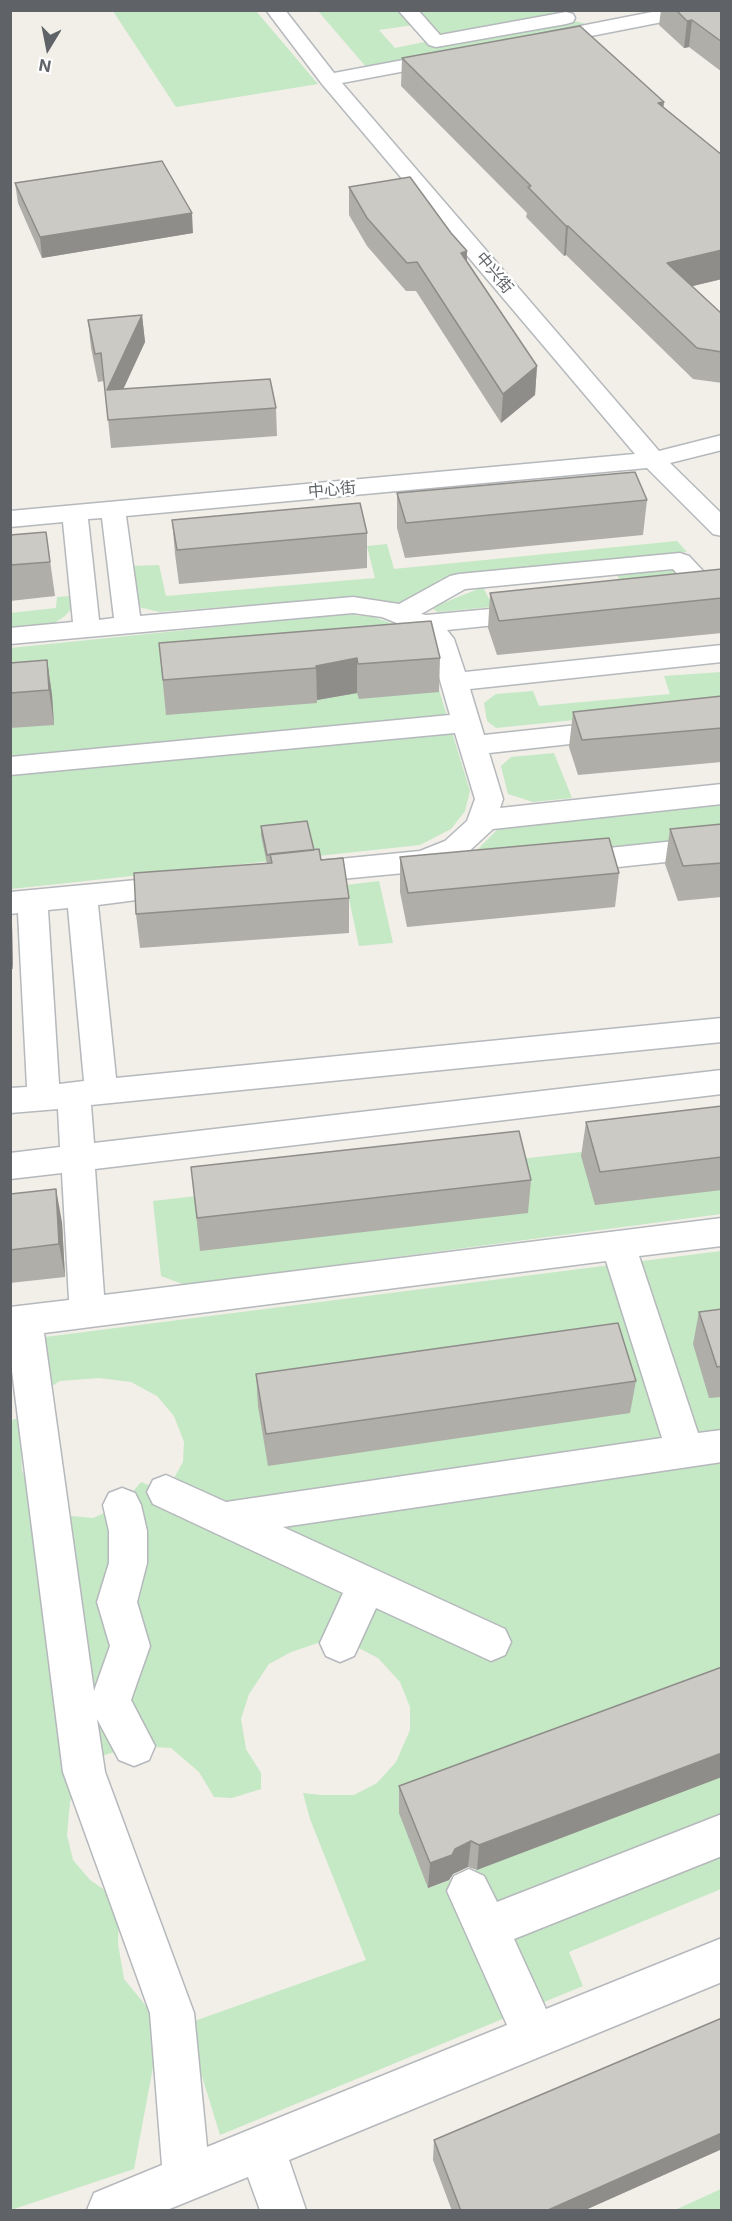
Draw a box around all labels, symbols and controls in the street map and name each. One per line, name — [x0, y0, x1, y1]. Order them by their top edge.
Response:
north arrow — [18, 18, 78, 78]
text: N — [37, 55, 53, 77]
street label: 中兴街 — [471, 248, 517, 298]
street label: 中心街 — [307, 478, 357, 502]

